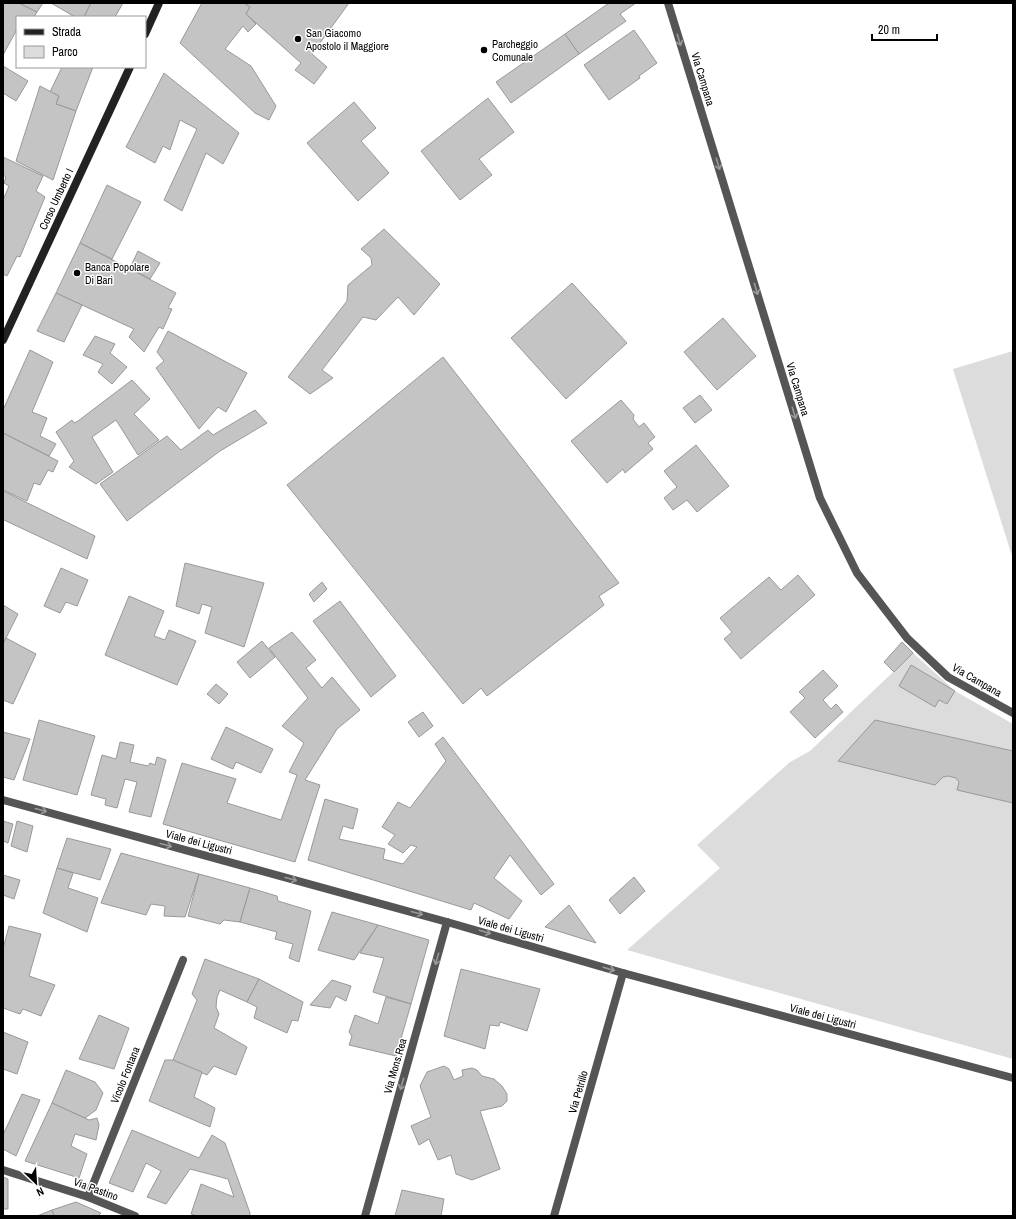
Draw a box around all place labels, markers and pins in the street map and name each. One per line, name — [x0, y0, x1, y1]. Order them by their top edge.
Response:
place label: San Giacomo Apostolo il Maggiore — [305, 26, 389, 53]
marker: San Giacomo Apostolo il Maggiore — [293, 34, 303, 44]
place label: Parcheggio Comunale — [492, 37, 538, 64]
marker: Parcheggio Comunale — [479, 45, 489, 55]
place label: Banca Popolare Di Bari — [85, 260, 149, 287]
marker: Banca Popolare Di Bari — [72, 268, 82, 278]

